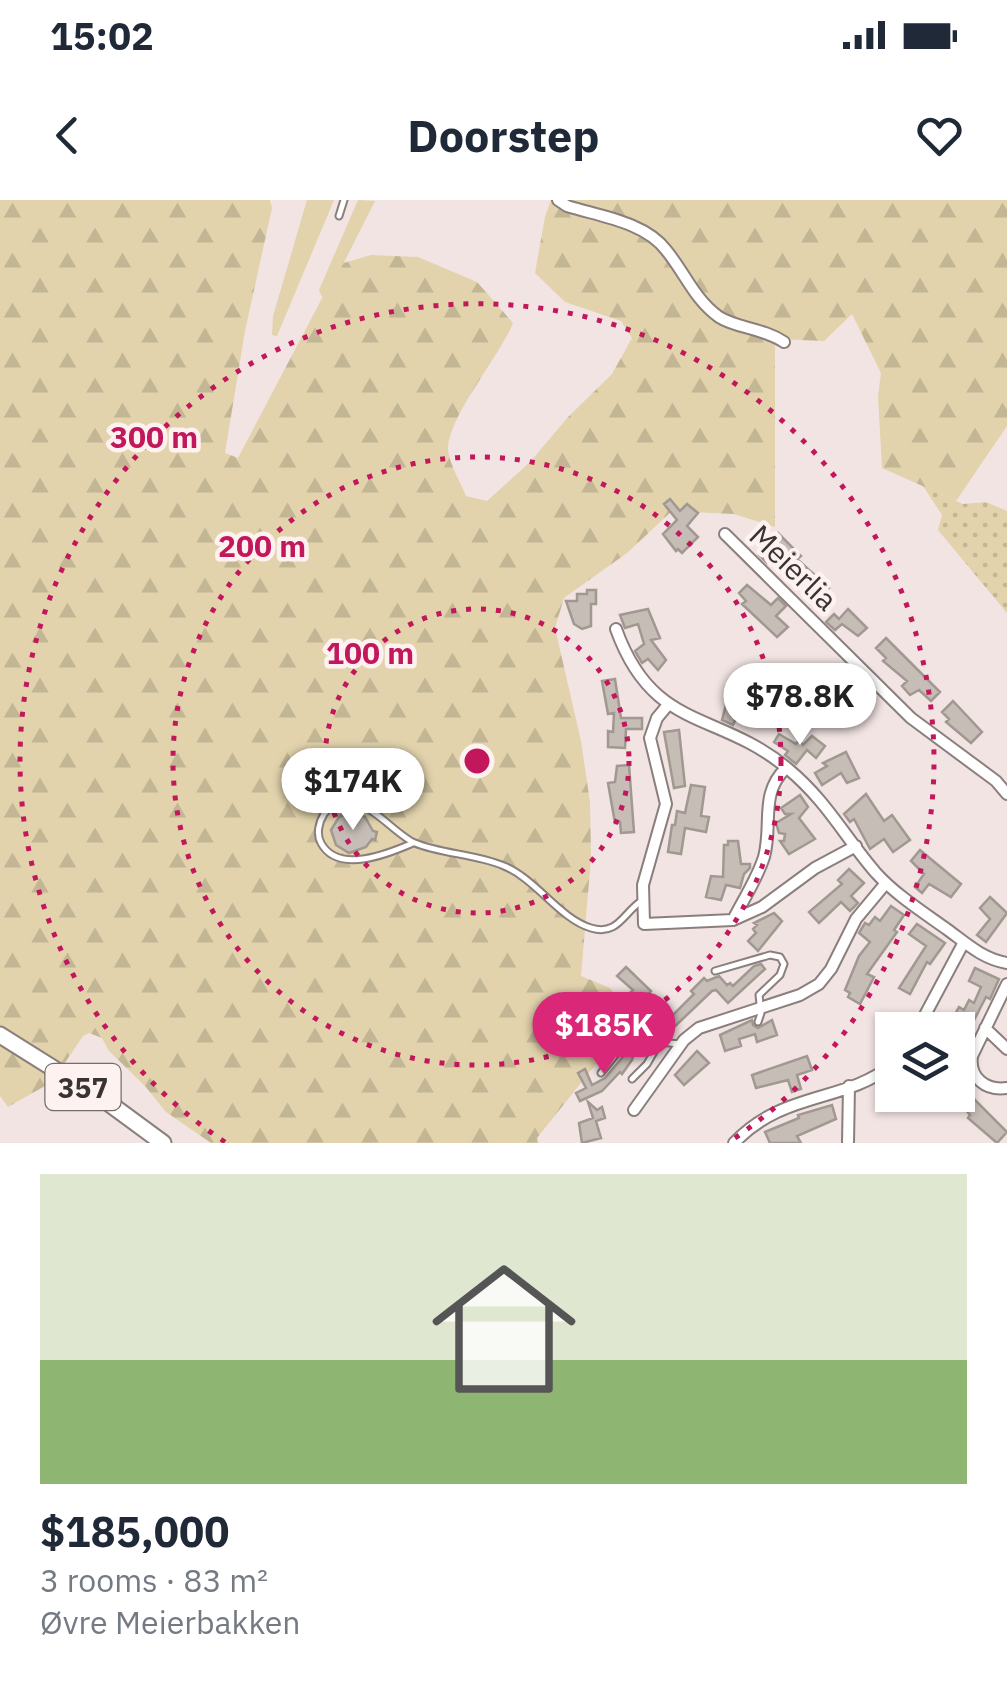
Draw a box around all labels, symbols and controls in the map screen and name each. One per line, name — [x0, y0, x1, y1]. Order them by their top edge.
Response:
text: 15:02 — [50, 11, 154, 60]
text: Doorstep — [407, 106, 600, 164]
icon: back — [40, 108, 95, 163]
icon: heart — [912, 108, 967, 163]
text: 300 m — [110, 417, 198, 456]
street label: Meierlia — [742, 516, 846, 618]
text: 200 m — [218, 526, 306, 565]
text: 100 m — [326, 633, 414, 672]
pin: $78.8K — [719, 663, 881, 748]
text: $78.8K — [745, 674, 855, 716]
centre of rings — [459, 743, 495, 779]
pin: $174K — [283, 748, 423, 833]
text: $174K — [303, 759, 403, 801]
pin: $185K — [534, 992, 674, 1077]
text: $185K — [554, 1003, 654, 1045]
map controls — [875, 1012, 975, 1112]
button: layers — [875, 1012, 975, 1112]
road number: 357 — [46, 1064, 120, 1110]
icon: home — [414, 1239, 594, 1419]
text: $185,000 — [40, 1504, 229, 1559]
text: 3 rooms · 83 m² — [40, 1559, 268, 1601]
text: Øvre Meierbakken — [40, 1601, 301, 1643]

